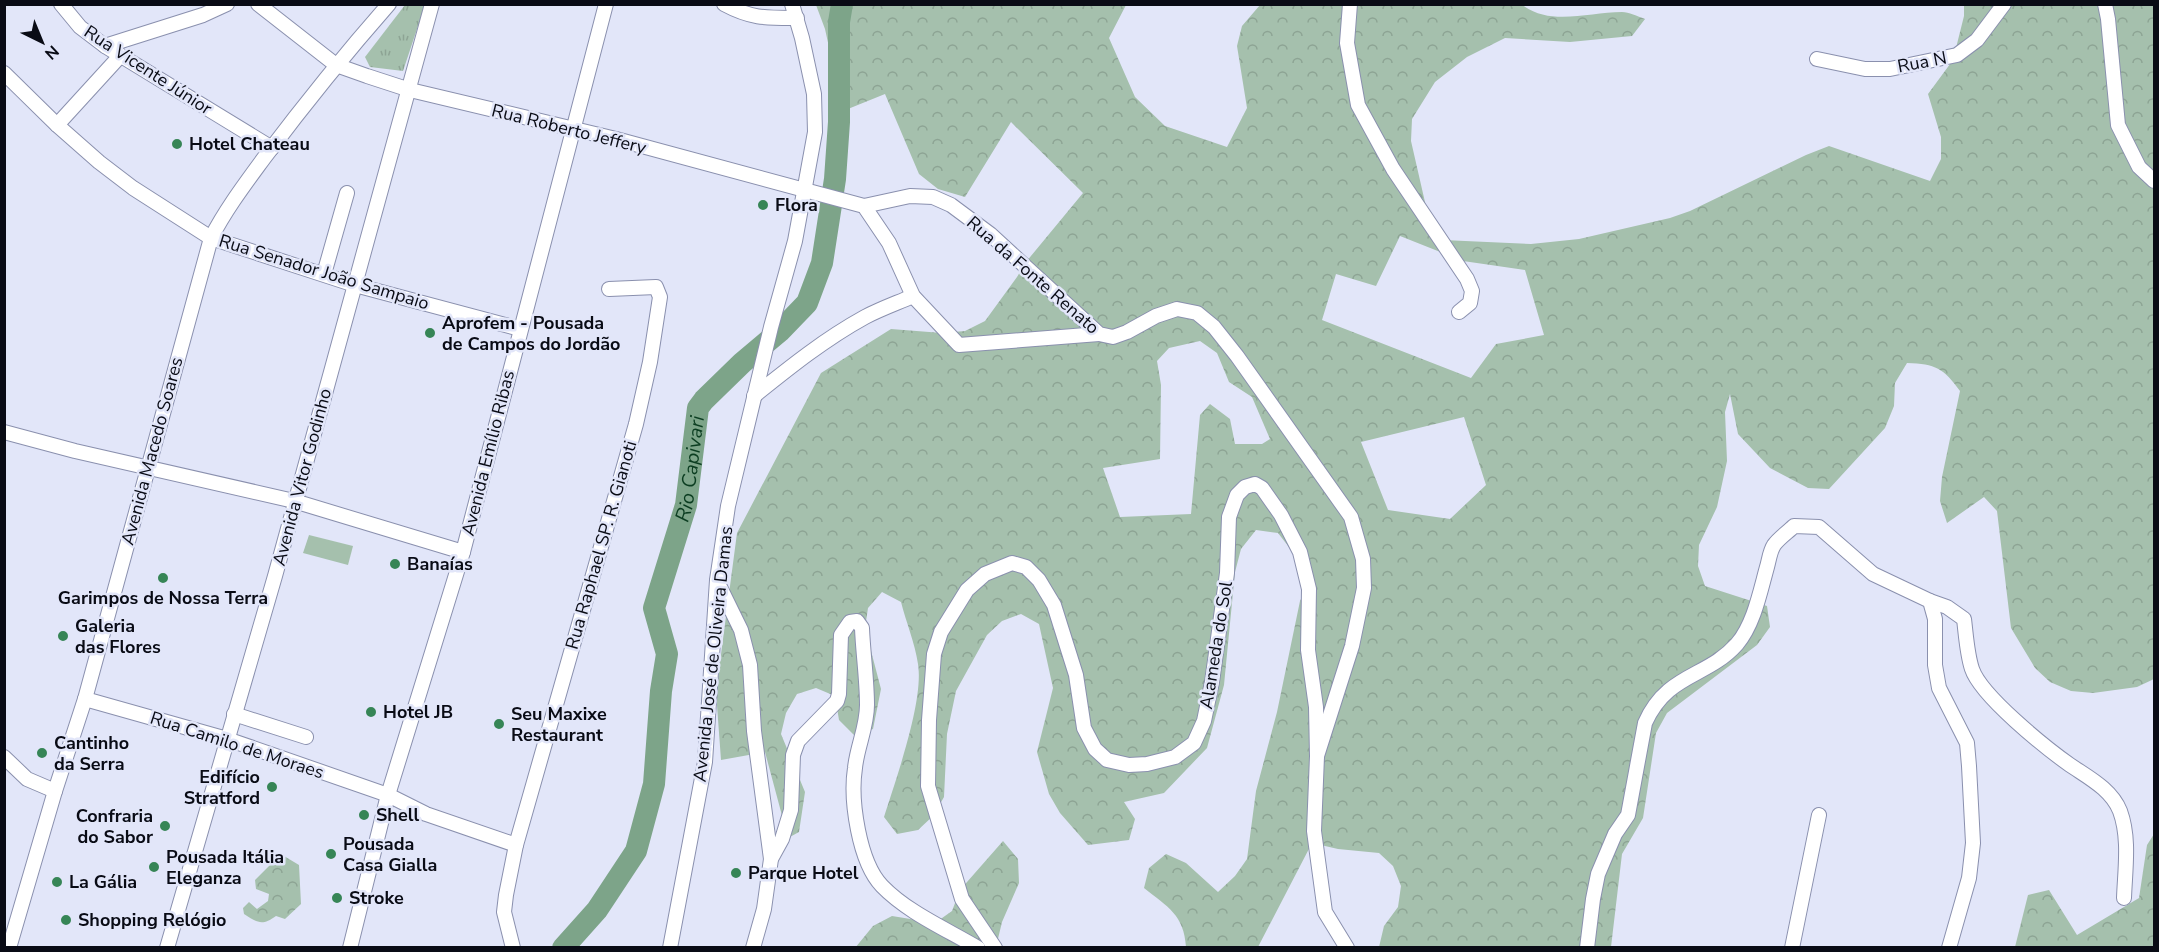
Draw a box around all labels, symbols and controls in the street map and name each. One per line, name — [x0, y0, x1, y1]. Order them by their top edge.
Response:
north arrow — [12, 12, 72, 72]
street label: Rua Vicente Júnior — [79, 20, 217, 121]
text: N — [40, 40, 63, 64]
street label: Rua N — [1895, 45, 1949, 79]
street label: Rua Roberto Jeffery — [489, 98, 650, 160]
place label: Hotel Chateau — [189, 132, 310, 156]
marker: Hotel Chateau — [170, 137, 184, 151]
place label: Flora — [775, 193, 818, 217]
marker: Flora — [756, 198, 770, 212]
street label: Rua da Fonte Renato — [962, 211, 1104, 339]
street label: Rua Senador João Sampaio — [216, 229, 432, 315]
place label: Aprofem - Pousada de Campos do Jordão — [442, 311, 620, 356]
marker: Aprofem - Pousada de Campos do Jordão — [423, 326, 437, 340]
street label: Avenida Macedo Soares — [115, 354, 189, 548]
street label: Avenida Emílio Ribas — [456, 368, 520, 538]
street label: Avenida Vitor Godinho — [267, 386, 337, 568]
water label: Rio Capivari — [669, 414, 711, 525]
street label: Rua Raphael SP. R. Gianoti — [560, 438, 642, 652]
street label: Avenida José de Oliveira Damas — [688, 525, 738, 783]
place label: Banaías — [407, 552, 473, 576]
marker: Banaías — [388, 557, 402, 571]
marker: Garimpos de Nossa Terra — [156, 571, 170, 585]
street label: Alameda do Sol — [1194, 579, 1238, 711]
place label: Garimpos de Nossa Terra — [58, 586, 268, 610]
place label: Galeria das Flores — [75, 614, 161, 659]
marker: Galeria das Flores — [56, 629, 70, 643]
place label: Hotel JB — [383, 700, 453, 724]
place label: Seu Maxixe Restaurant — [511, 702, 607, 747]
marker: Hotel JB — [364, 705, 378, 719]
street label: Rua Camilo de Moraes — [147, 706, 327, 784]
marker: Seu Maxixe Restaurant — [492, 717, 506, 731]
place label: Cantinho da Serra — [54, 731, 129, 776]
marker: Cantinho da Serra — [35, 746, 49, 760]
place label: Edifício Stratford — [184, 765, 260, 810]
marker: Edifício Stratford — [265, 780, 279, 794]
place label: Shell — [376, 803, 419, 827]
place label: Confraria do Sabor — [76, 804, 153, 849]
marker: Shell — [357, 808, 371, 822]
marker: Confraria do Sabor — [158, 819, 172, 833]
place label: Pousada Casa Gialla — [343, 832, 437, 877]
place label: Pousada Itália Eleganza — [166, 845, 284, 890]
marker: Pousada Casa Gialla — [324, 847, 338, 861]
marker: Pousada Itália Eleganza — [147, 860, 161, 874]
place label: Parque Hotel — [748, 861, 859, 885]
marker: Parque Hotel — [729, 866, 743, 880]
place label: La Gália — [69, 870, 137, 894]
marker: La Gália — [50, 875, 64, 889]
place label: Stroke — [349, 886, 404, 910]
marker: Stroke — [330, 891, 344, 905]
place label: Shopping Relógio — [78, 908, 226, 932]
marker: Shopping Relógio — [59, 913, 73, 927]

